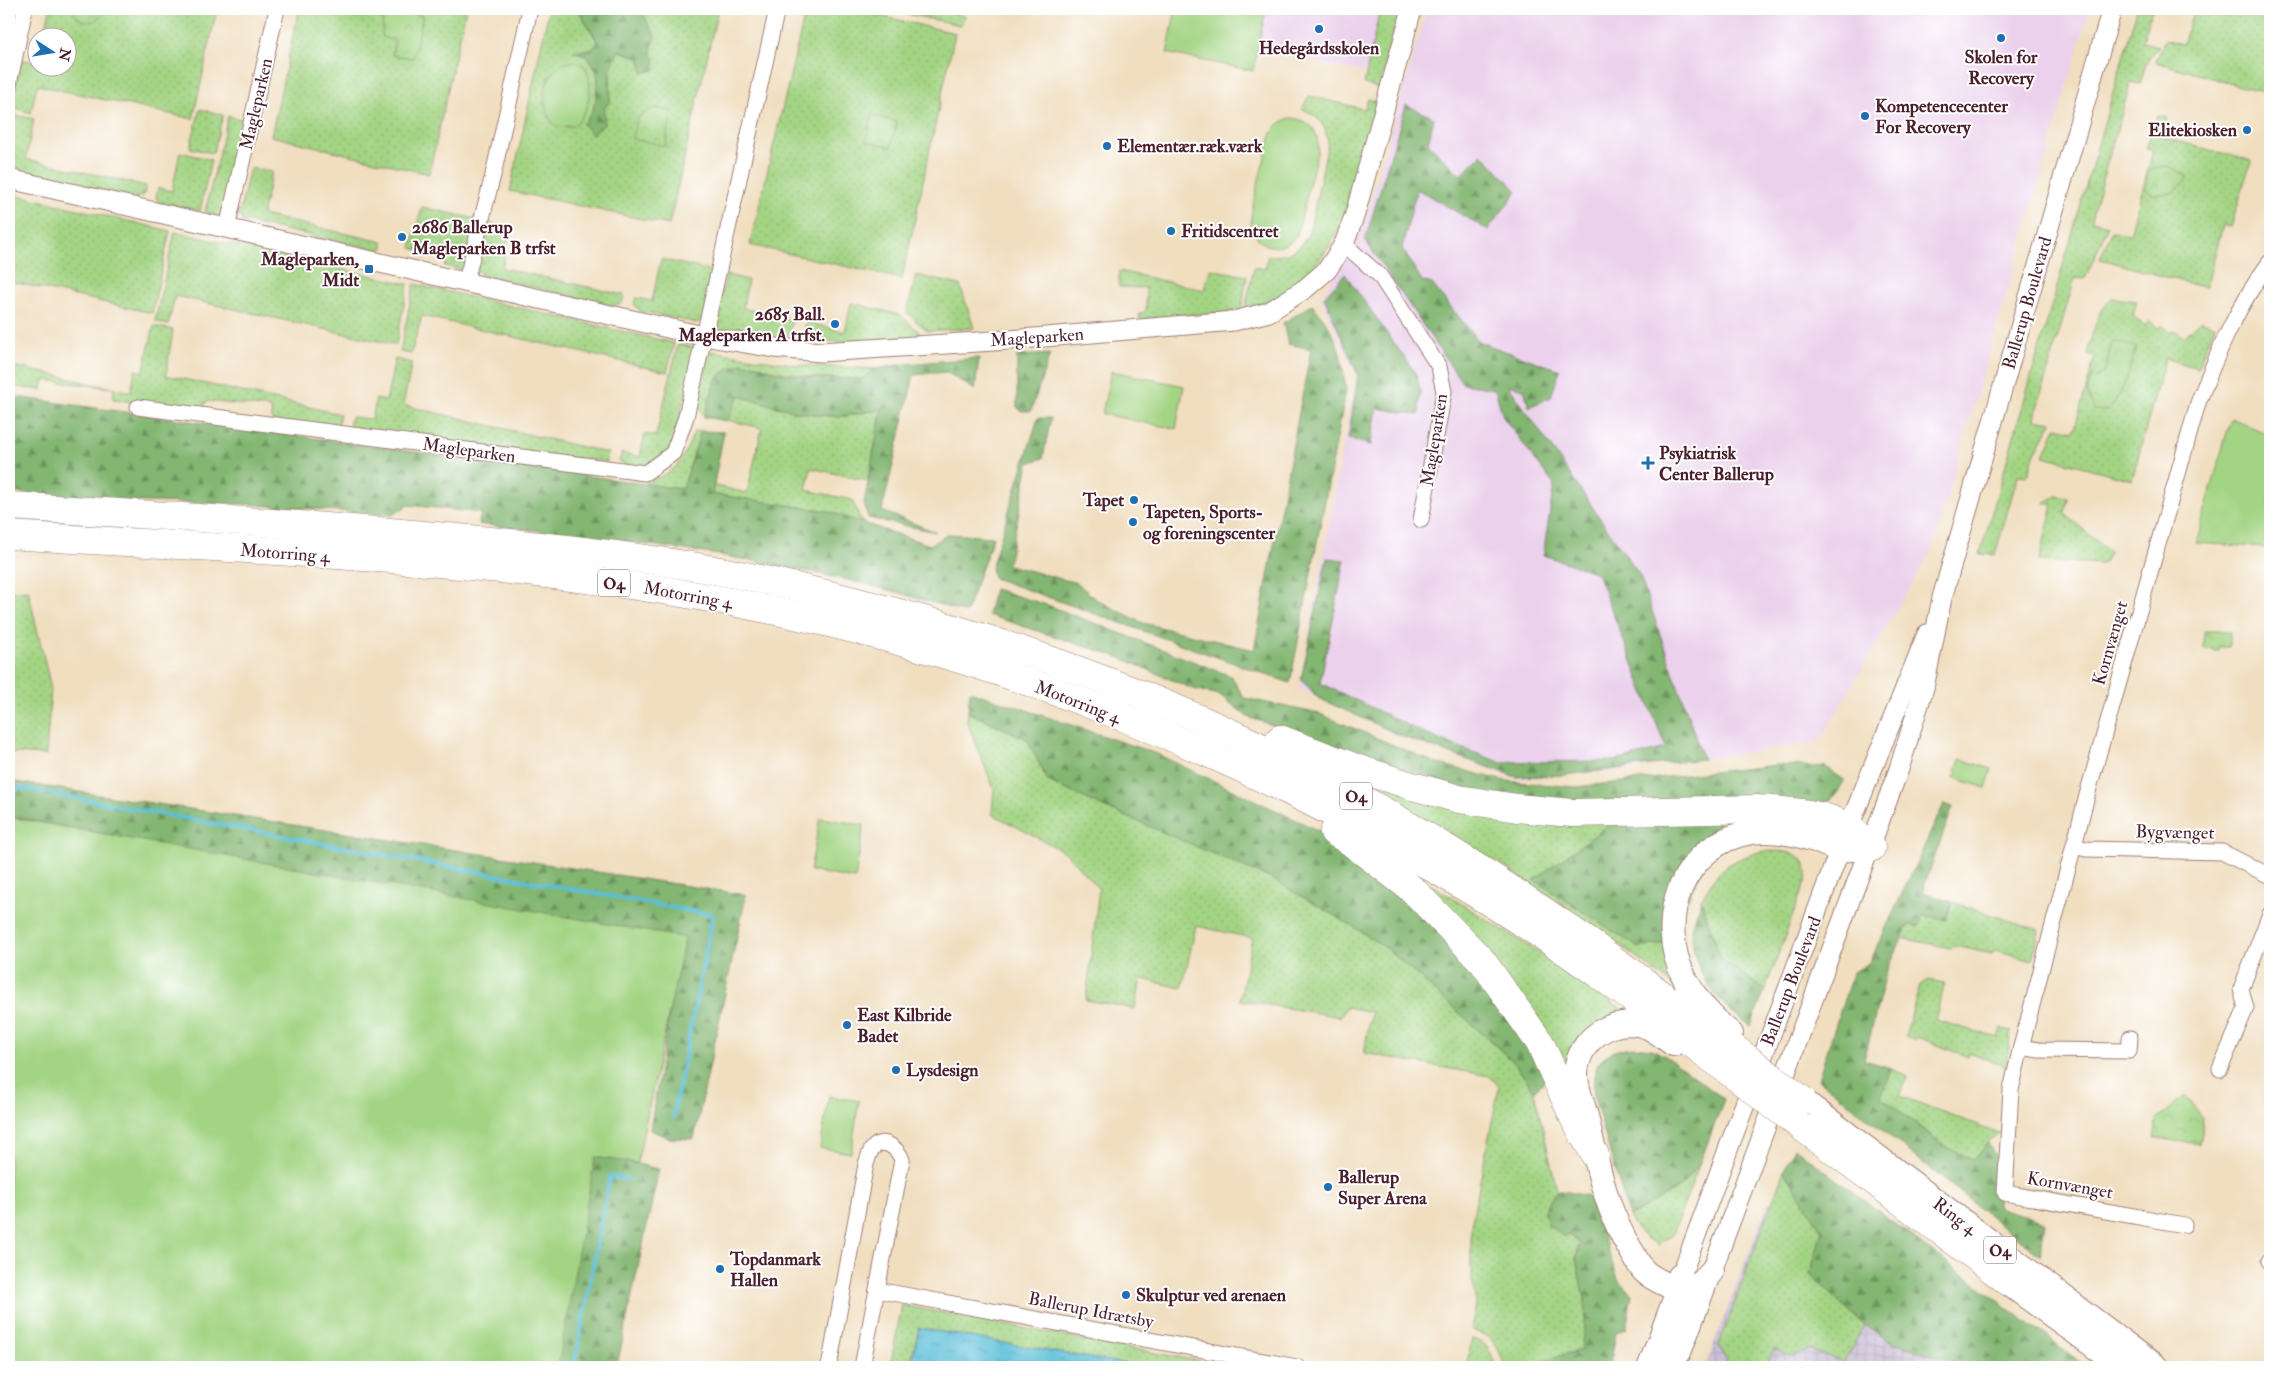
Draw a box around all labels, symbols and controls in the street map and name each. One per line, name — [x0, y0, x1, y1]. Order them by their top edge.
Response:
marker: Hedegårdsskolen — [1313, 23, 1325, 35]
north arrow — [28, 28, 78, 78]
marker: Skolen for Recovery — [1995, 32, 2007, 44]
place label: Hedegårdsskolen — [1259, 37, 1380, 60]
text: N — [55, 46, 74, 63]
place label: Skolen for Recovery — [1964, 46, 2038, 90]
street label: Magleparken — [235, 56, 278, 152]
place label: Kompetencecenter For Recovery — [1875, 95, 2008, 139]
marker: Kompetencecenter For Recovery — [1859, 110, 1871, 122]
place label: Elitekiosken — [2148, 119, 2238, 142]
marker: Elitekiosken — [2241, 124, 2253, 136]
place label: Elementær.ræk.værk — [1117, 135, 1263, 158]
marker: Elementær.ræk.værk — [1101, 140, 1113, 152]
place label: 2686 Ballerup Magleparken B trfst — [411, 216, 556, 260]
place label: Fritidscentret — [1181, 220, 1279, 243]
marker: Fritidscentret — [1165, 225, 1177, 237]
marker: 2686 Ballerup Magleparken B trfst — [396, 231, 408, 243]
street label: Ballerup Boulevard — [1998, 234, 2057, 372]
place label: Magleparken, Midt — [260, 248, 359, 292]
marker: Magleparken, Midt — [363, 263, 375, 275]
place label: 2685 Ball. Magleparken A trfst. — [677, 303, 826, 347]
marker: 2685 Ball. Magleparken A trfst. — [829, 318, 841, 330]
street label: Magleparken — [989, 323, 1085, 352]
street label: Magleparken — [1416, 392, 1453, 488]
street label: Magleparken — [421, 433, 517, 468]
place label: Psykiatrisk Center Ballerup — [1659, 442, 1774, 486]
marker: Psykiatrisk Center Ballerup — [1641, 456, 1655, 470]
place label: Tapet — [1082, 489, 1124, 512]
marker: Tapet — [1128, 494, 1140, 506]
place label: Tapeten, Sports- og foreningscenter — [1142, 501, 1276, 545]
marker: Tapeten, Sports- og foreningscenter — [1127, 516, 1139, 528]
street label: Motorring 4 — [239, 539, 332, 568]
road number: O4 — [598, 570, 630, 596]
street label: Motorring 4 — [642, 576, 736, 615]
street label: Kornvænget — [2087, 598, 2134, 688]
street label: Motorring 4 — [1032, 676, 1125, 730]
road number: O4 — [1340, 782, 1372, 809]
street label: Bygvænget — [2135, 820, 2215, 845]
street label: Ballerup Boulevard — [1756, 913, 1827, 1049]
place label: East Kilbride Badet — [857, 1004, 952, 1048]
marker: East Kilbride Badet — [841, 1019, 853, 1031]
place label: Lysdesign — [906, 1059, 979, 1082]
marker: Lysdesign — [890, 1064, 902, 1076]
place label: Ballerup Super Arena — [1338, 1166, 1427, 1210]
street label: Kornvænget — [2025, 1167, 2115, 1204]
marker: Ballerup Super Arena — [1322, 1181, 1334, 1193]
street label: Ring 4 — [1928, 1192, 1982, 1241]
road number: O4 — [1984, 1236, 2016, 1264]
place label: Topdanmark Hallen — [729, 1248, 821, 1292]
marker: Topdanmark Hallen — [714, 1263, 726, 1275]
place label: Skulptur ved arenaen — [1136, 1284, 1287, 1307]
street label: Ballerup Idrætsby — [1026, 1287, 1156, 1334]
marker: Skulptur ved arenaen — [1120, 1289, 1132, 1301]

